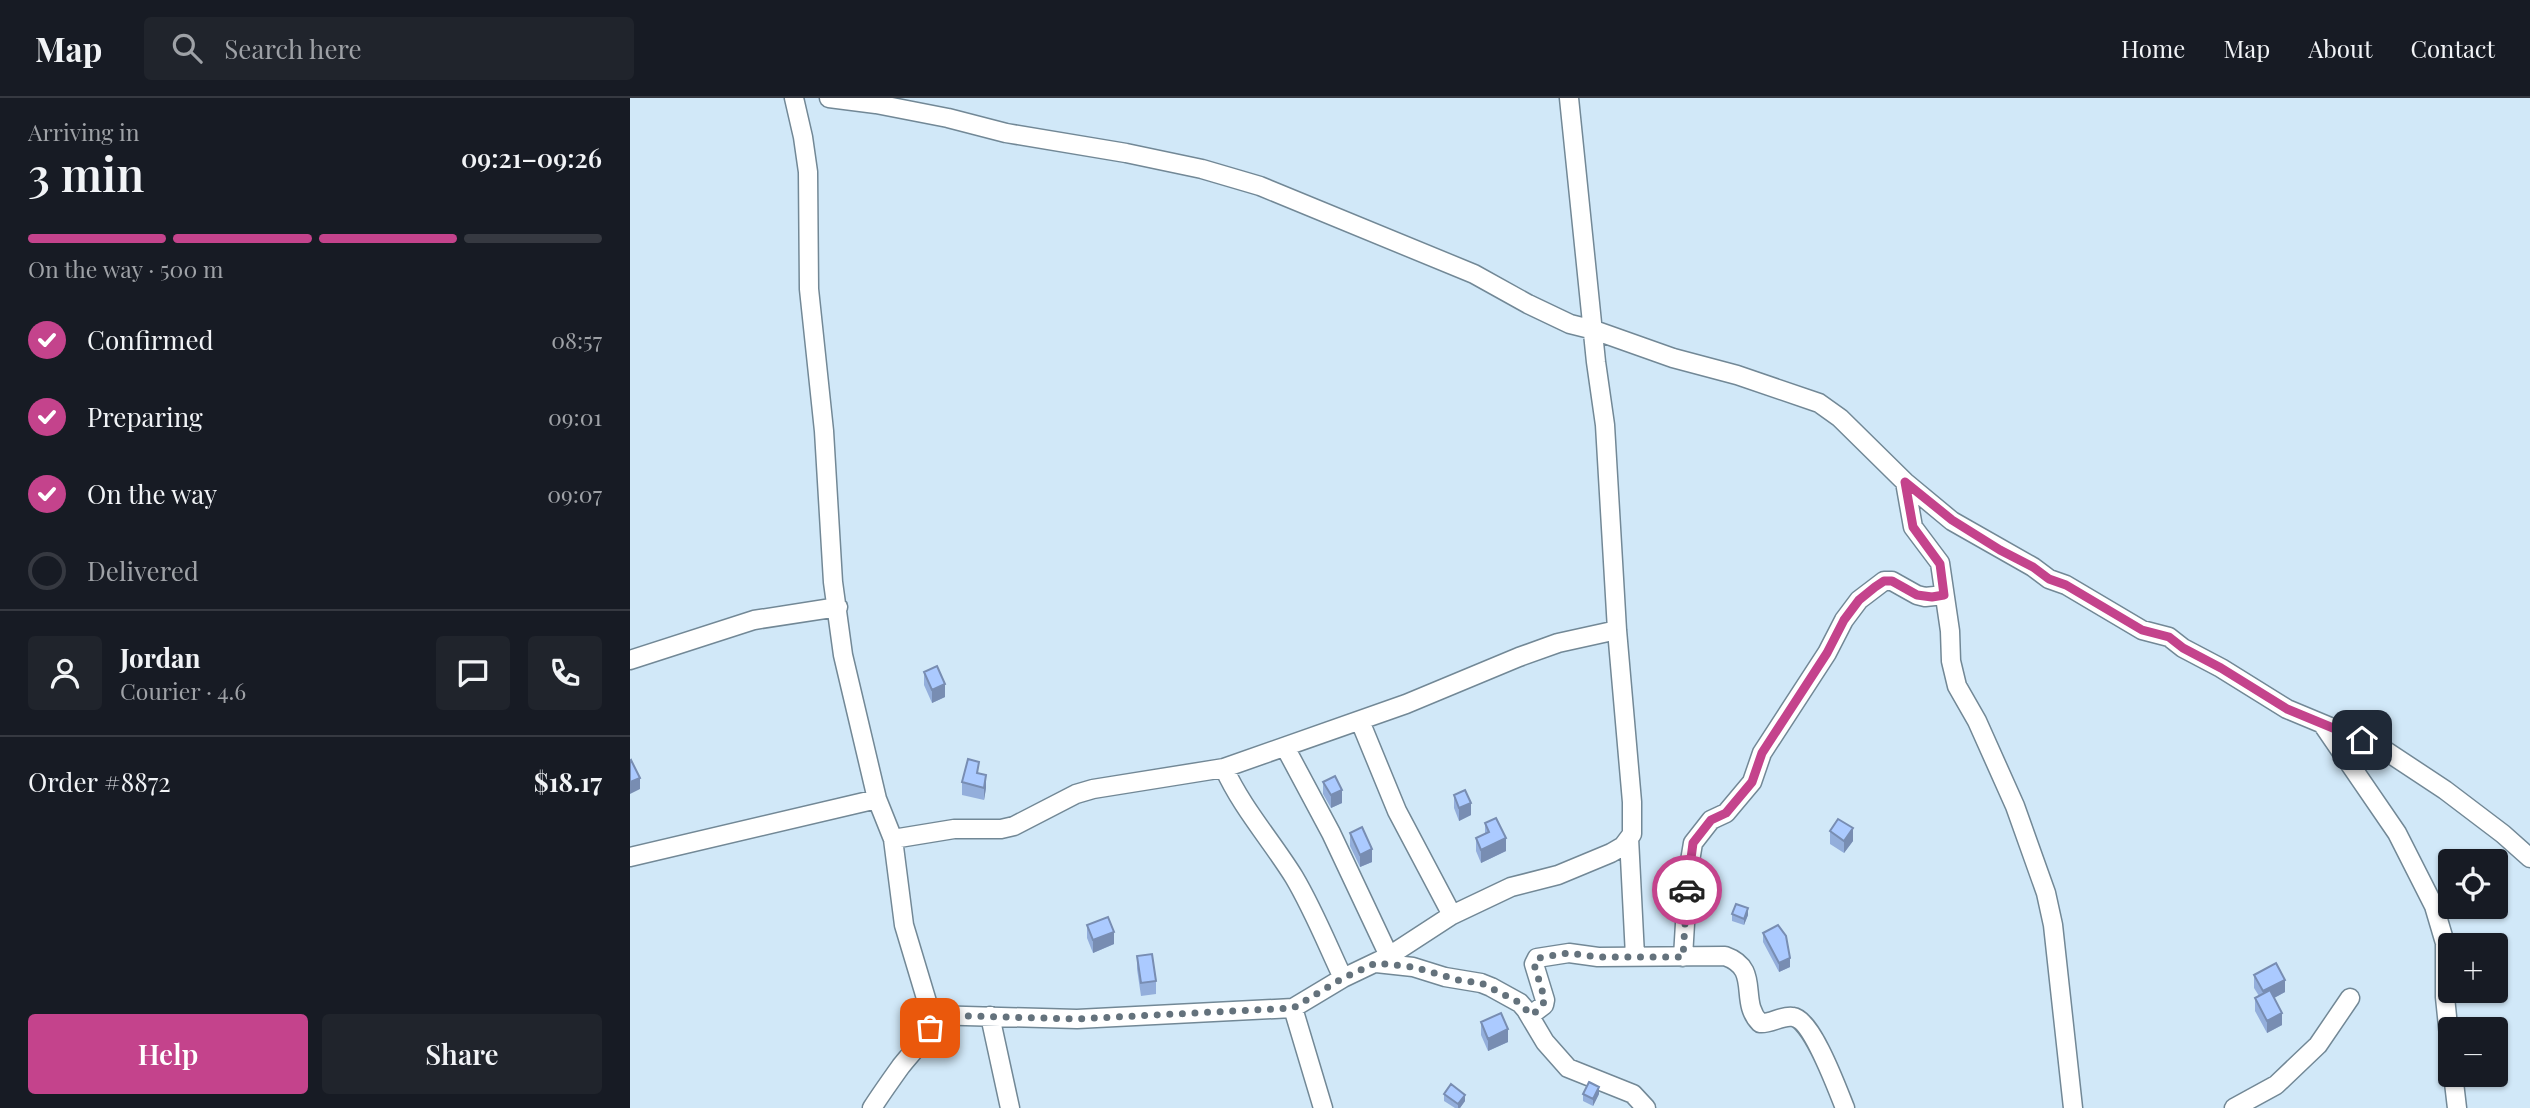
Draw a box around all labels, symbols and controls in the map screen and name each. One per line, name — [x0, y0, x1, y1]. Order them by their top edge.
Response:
search box — [144, 17, 634, 80]
text: Map — [35, 26, 102, 70]
icon: search — [168, 29, 206, 67]
text: Search here — [224, 31, 362, 66]
text: Home — [2121, 32, 2185, 64]
text: Map — [2223, 32, 2270, 64]
text: About — [2308, 32, 2372, 64]
text: Contact — [2410, 32, 2495, 64]
text: Arriving in — [28, 116, 140, 147]
text: 09:21–09:26 — [461, 140, 602, 175]
text: 3 min — [28, 142, 144, 204]
text: On the way · 500 m — [28, 253, 223, 284]
icon: check — [28, 321, 66, 359]
text: Confirmed — [87, 322, 214, 357]
text: 08:57 — [551, 324, 602, 355]
icon: check — [28, 398, 66, 436]
text: Preparing — [87, 399, 203, 434]
text: 09:01 — [548, 401, 602, 432]
icon: check — [28, 475, 66, 513]
text: On the way — [87, 476, 217, 511]
text: 09:07 — [547, 478, 602, 509]
text: Delivered — [87, 553, 199, 588]
button: person — [28, 636, 102, 710]
button: chat — [436, 636, 510, 710]
button: phone — [528, 636, 602, 710]
text: Jordan — [120, 640, 200, 675]
text: Courier · 4.6 — [120, 675, 246, 706]
pin — [2332, 710, 2392, 770]
icon: home — [2343, 721, 2381, 759]
text: Order #8872 — [28, 764, 171, 799]
text: $18.17 — [534, 764, 602, 799]
map controls — [2438, 849, 2508, 1087]
button: locate — [2438, 849, 2508, 919]
courier — [1652, 855, 1722, 925]
icon: car — [1668, 871, 1706, 909]
button: + — [2438, 933, 2508, 1003]
pin — [900, 998, 960, 1058]
icon: bag — [911, 1009, 949, 1047]
button: Help — [28, 1014, 308, 1094]
button: Share — [322, 1014, 602, 1094]
button: − — [2438, 1017, 2508, 1087]

